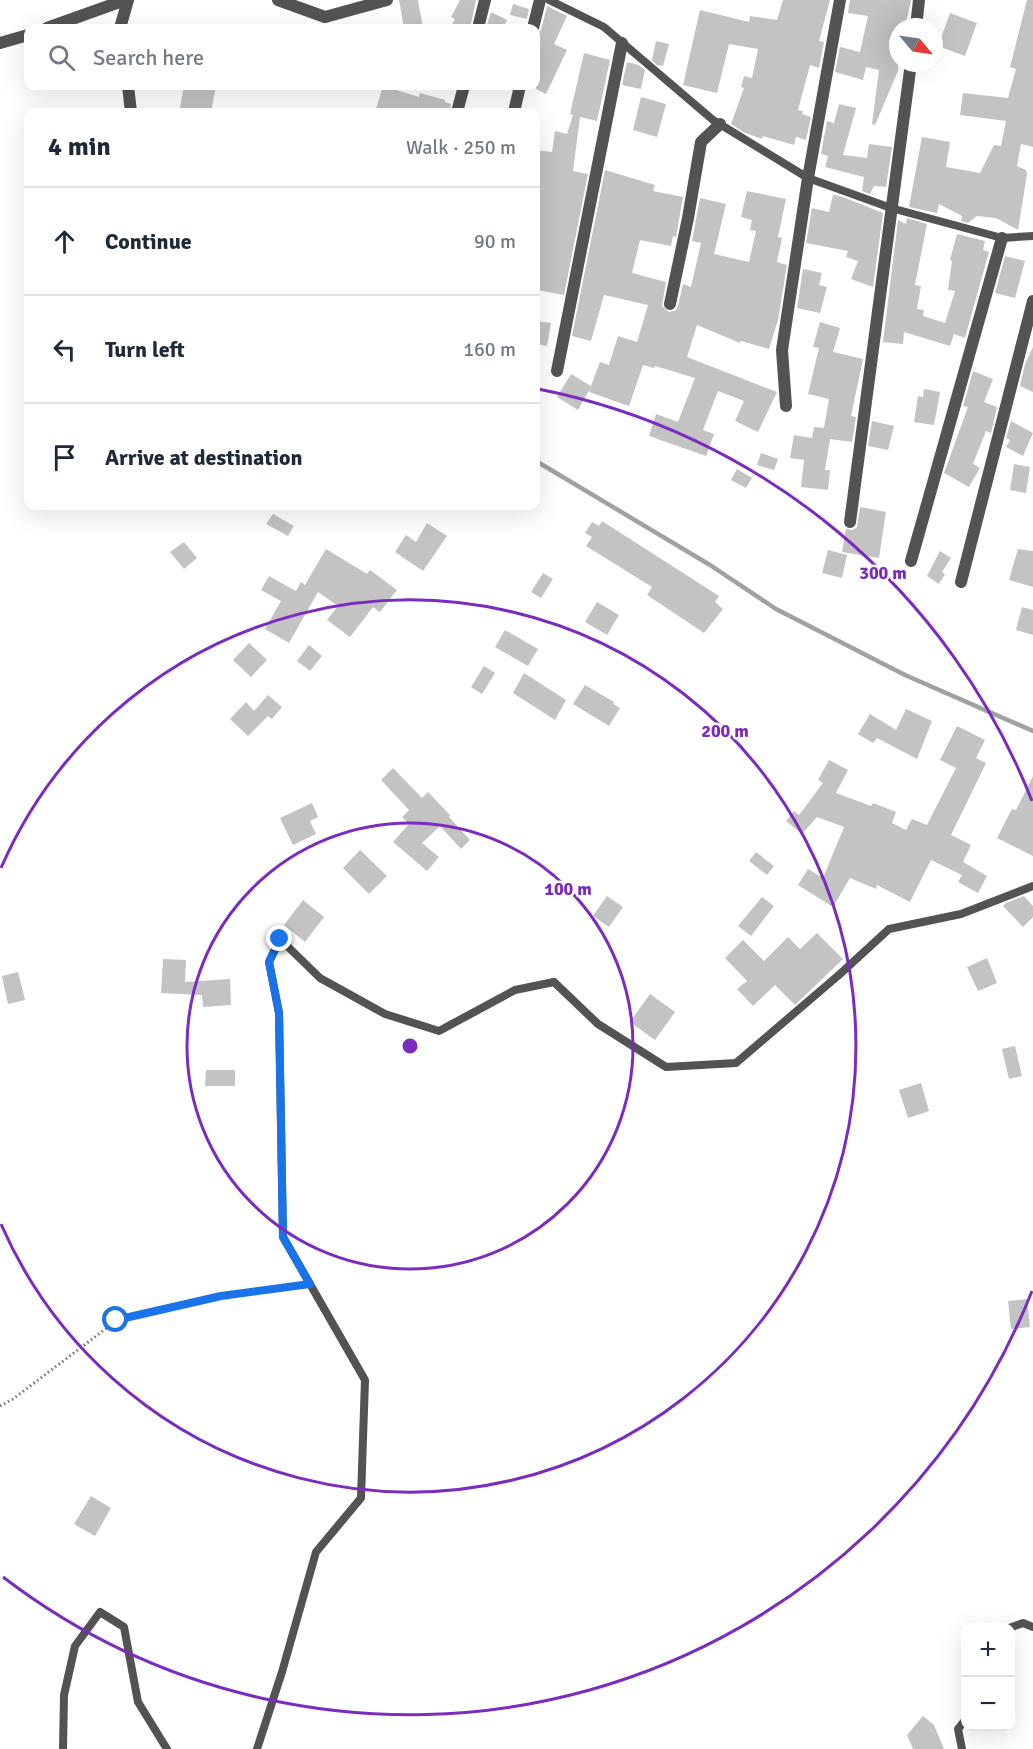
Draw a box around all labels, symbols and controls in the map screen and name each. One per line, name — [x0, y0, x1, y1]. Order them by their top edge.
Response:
north arrow — [889, 18, 943, 72]
search box — [24, 24, 540, 90]
icon: search — [45, 41, 78, 74]
text: Search here — [93, 44, 204, 71]
text: 4 min — [48, 131, 111, 163]
text: Walk · 250 m — [406, 135, 516, 160]
icon: ahead — [48, 225, 81, 258]
text: Continue — [105, 228, 192, 255]
text: 90 m — [474, 229, 516, 254]
icon: left — [48, 333, 81, 366]
text: Turn left — [105, 336, 185, 363]
text: 160 m — [463, 337, 516, 362]
icon: arrive — [48, 441, 81, 474]
text: Arrive at destination — [105, 444, 302, 471]
text: 300 m — [859, 562, 907, 584]
text: 200 m — [701, 720, 749, 742]
text: 100 m — [544, 878, 592, 900]
route end — [266, 925, 292, 951]
centre of rings — [400, 1036, 420, 1056]
route start — [102, 1306, 128, 1332]
map controls — [961, 1623, 1015, 1731]
button: + — [961, 1623, 1015, 1677]
button: − — [961, 1677, 1015, 1731]

